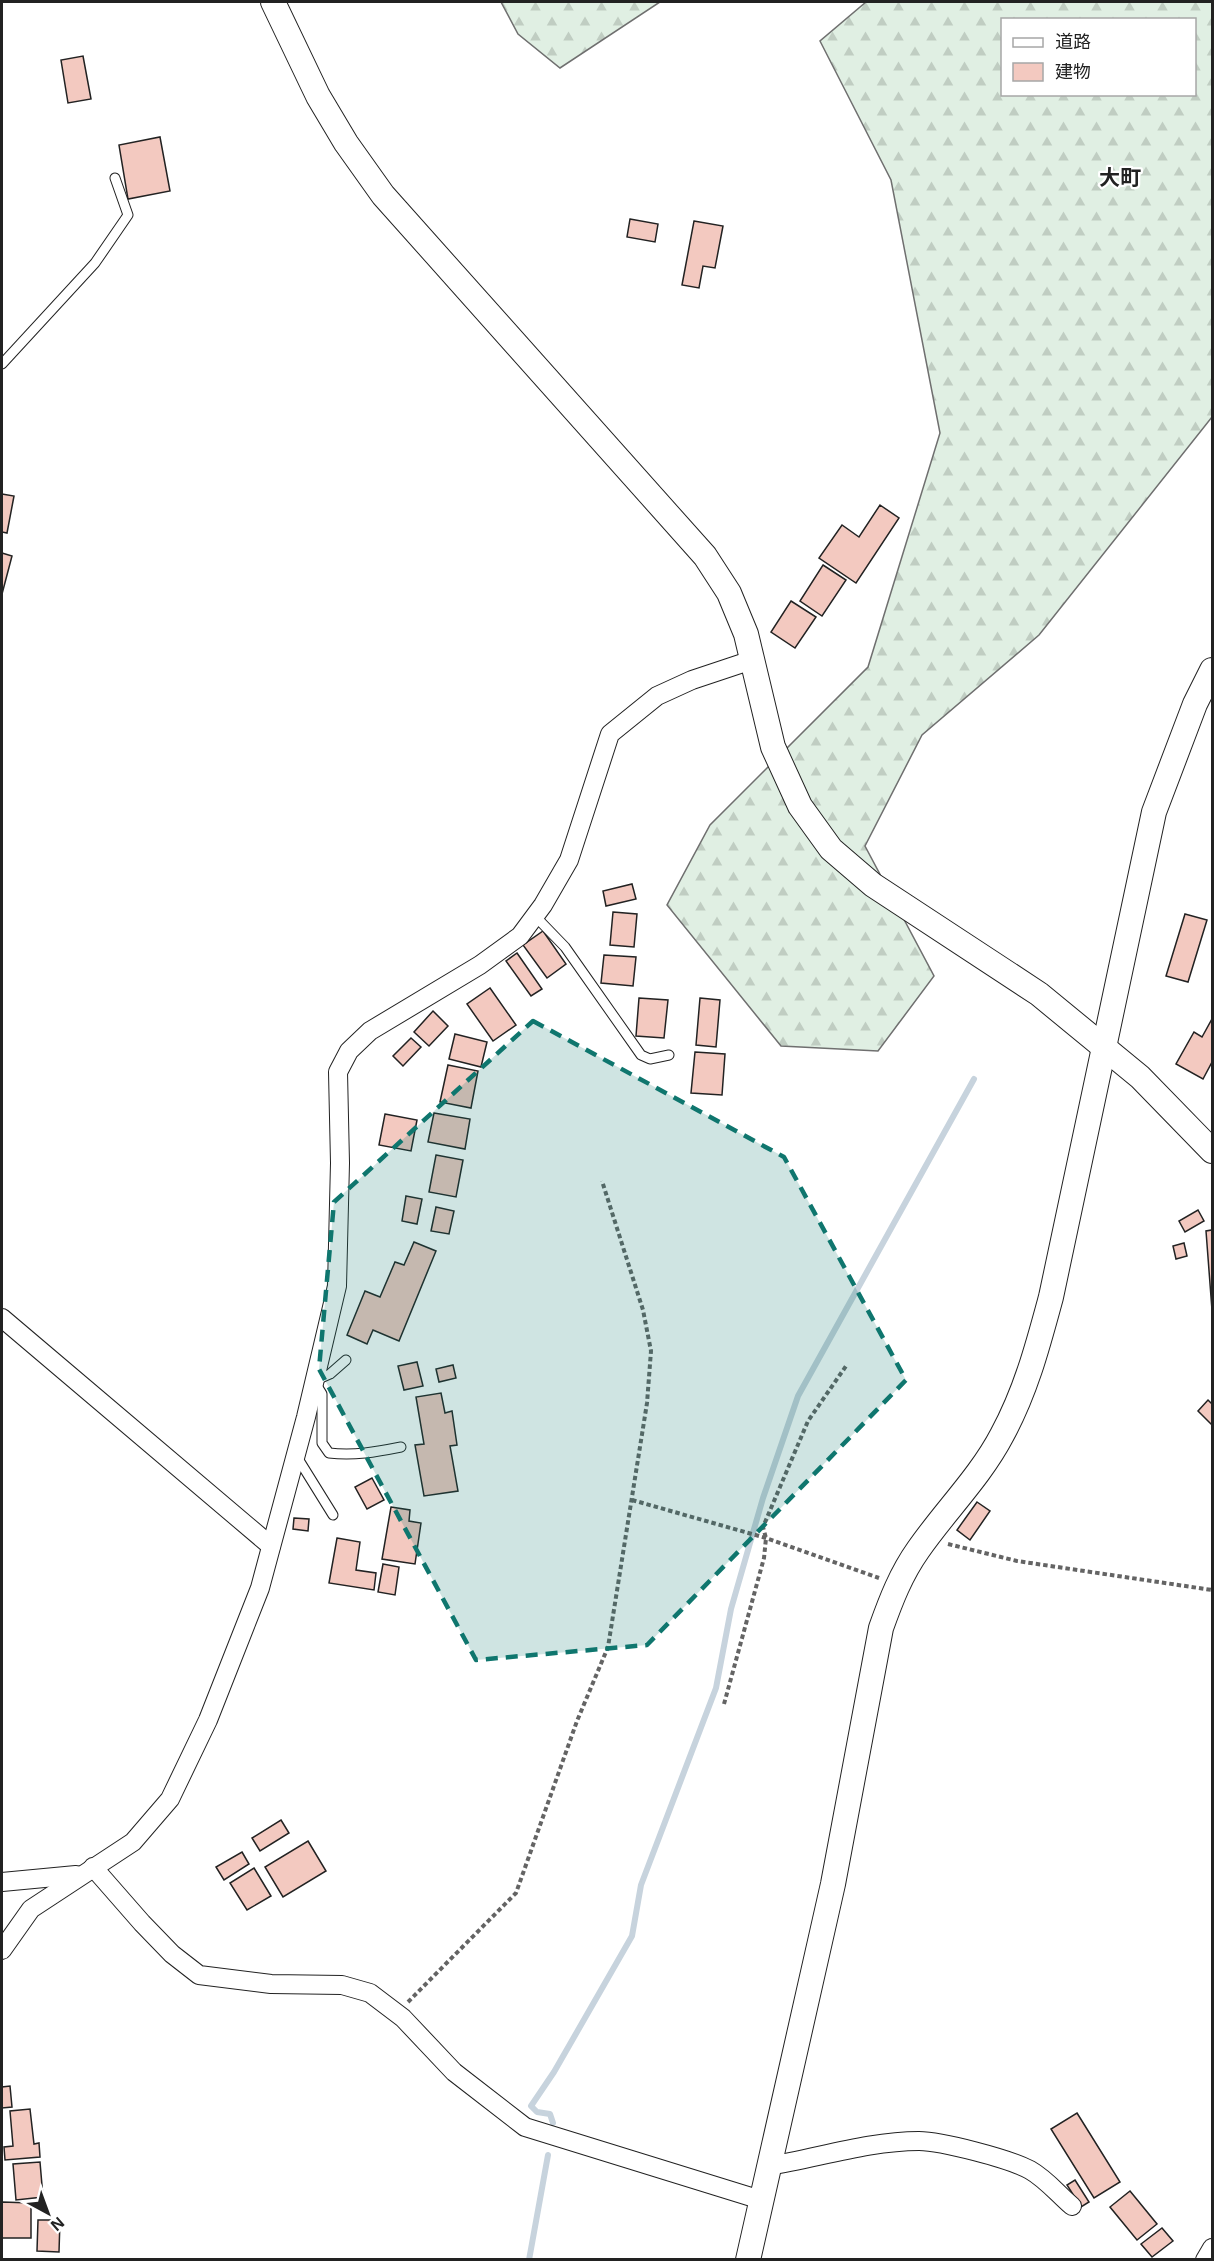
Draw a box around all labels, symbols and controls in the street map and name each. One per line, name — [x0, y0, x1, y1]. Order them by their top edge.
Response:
legend — [1001, 18, 1196, 96]
text: 道路 — [1055, 32, 1091, 52]
text: 建物 — [1055, 62, 1091, 82]
district label: 大町 — [1099, 166, 1141, 189]
north arrow — [18, 2183, 78, 2243]
text: N — [48, 2214, 67, 2234]

